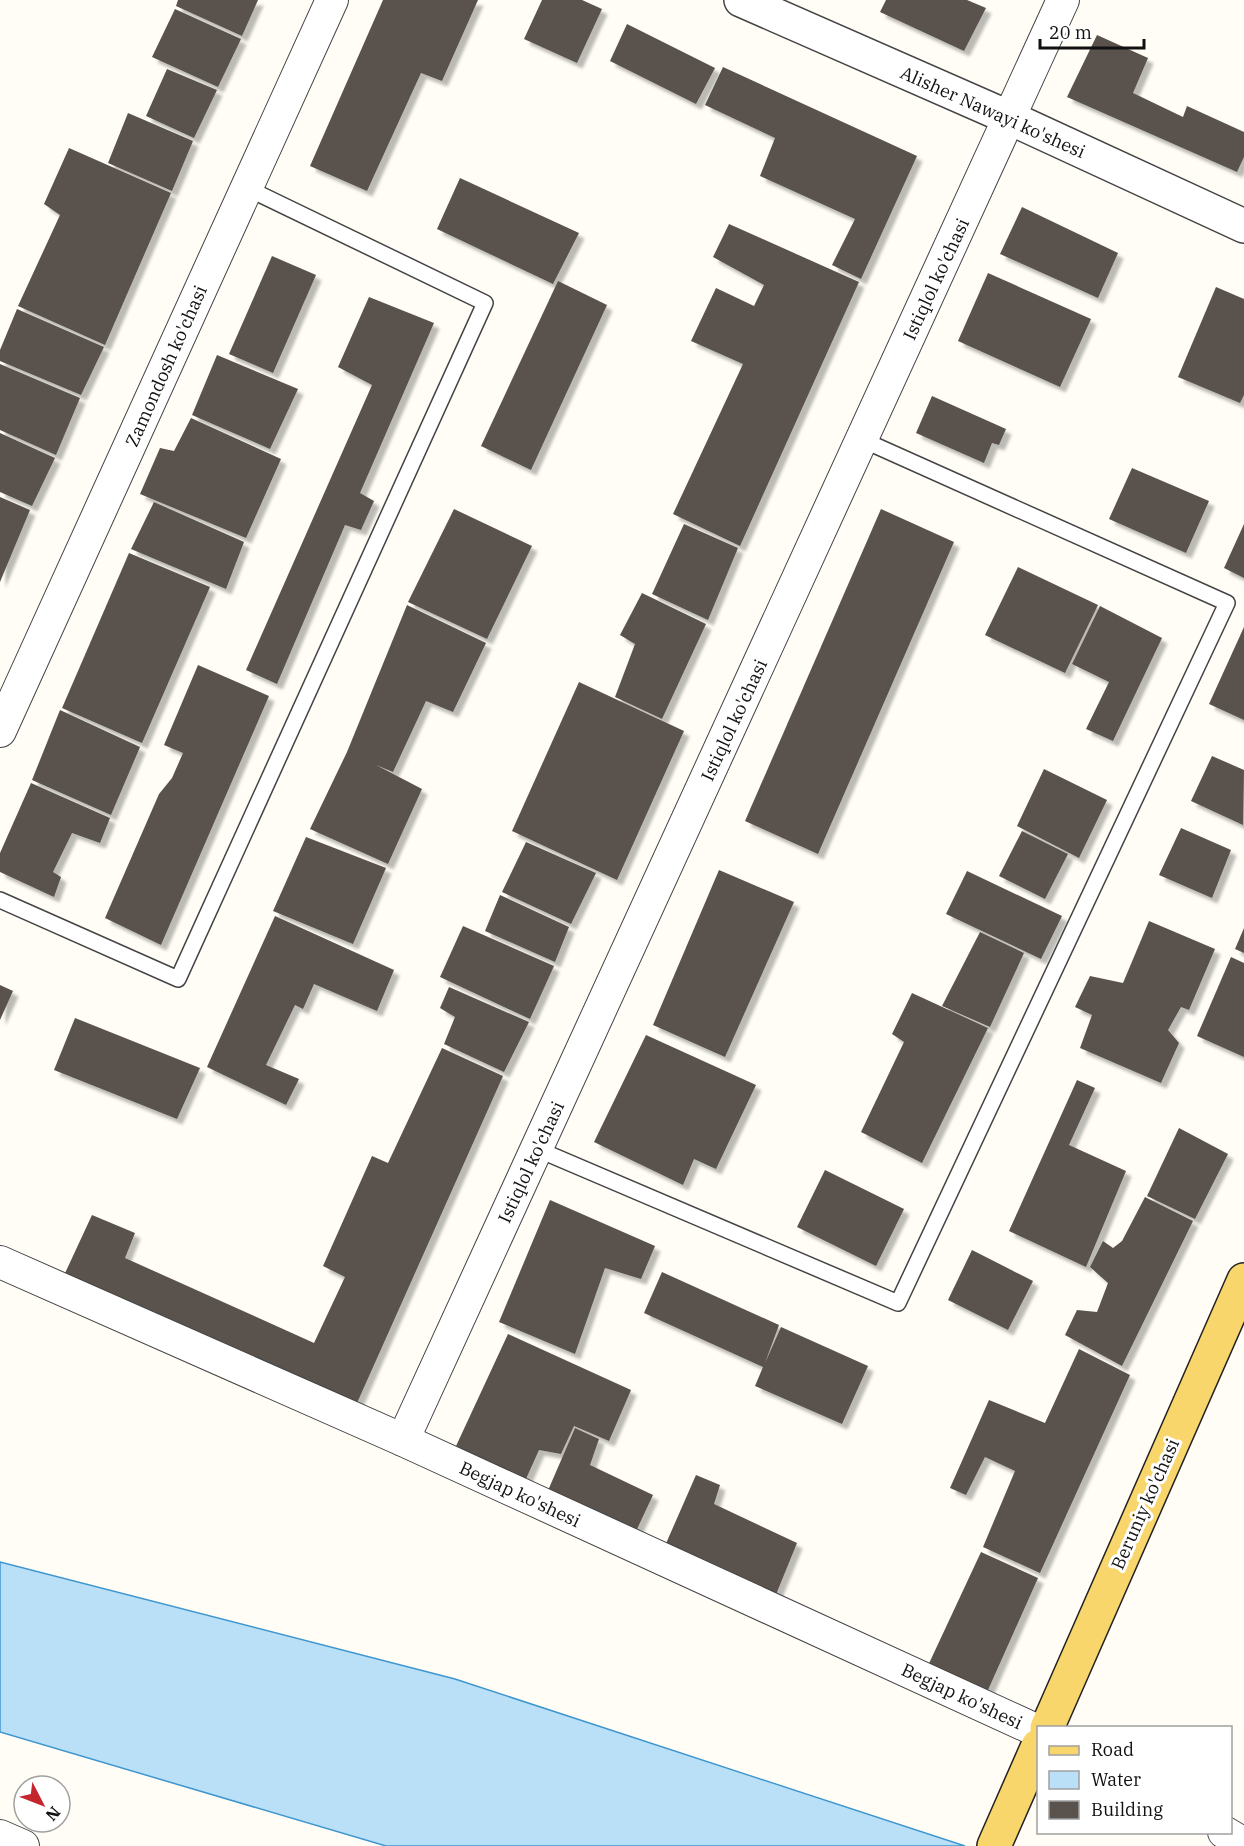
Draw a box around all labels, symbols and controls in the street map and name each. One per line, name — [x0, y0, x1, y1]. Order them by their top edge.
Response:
scale bar — [1040, 12, 1144, 50]
text: 20 m — [1049, 21, 1092, 44]
street label: Alisher Nawayi ko'shesi — [897, 61, 1089, 163]
street label: Istiqlol ko'chasi — [898, 214, 974, 344]
street label: Zamondosh ko'chasi — [120, 281, 212, 450]
street label: Istiqlol ko'chasi — [696, 655, 772, 785]
street label: Istiqlol ko'chasi — [493, 1097, 569, 1227]
street label: Beruniy ko'chasi — [1106, 1435, 1184, 1573]
street label: Begjap ko'shesi — [456, 1456, 585, 1532]
street label: Begjap ko'shesi — [898, 1658, 1027, 1734]
legend — [1037, 1726, 1232, 1834]
text: Road — [1091, 1738, 1134, 1761]
text: Water — [1091, 1768, 1141, 1791]
north arrow — [12, 1774, 72, 1834]
text: Building — [1091, 1798, 1163, 1821]
text: N — [41, 1803, 65, 1825]

